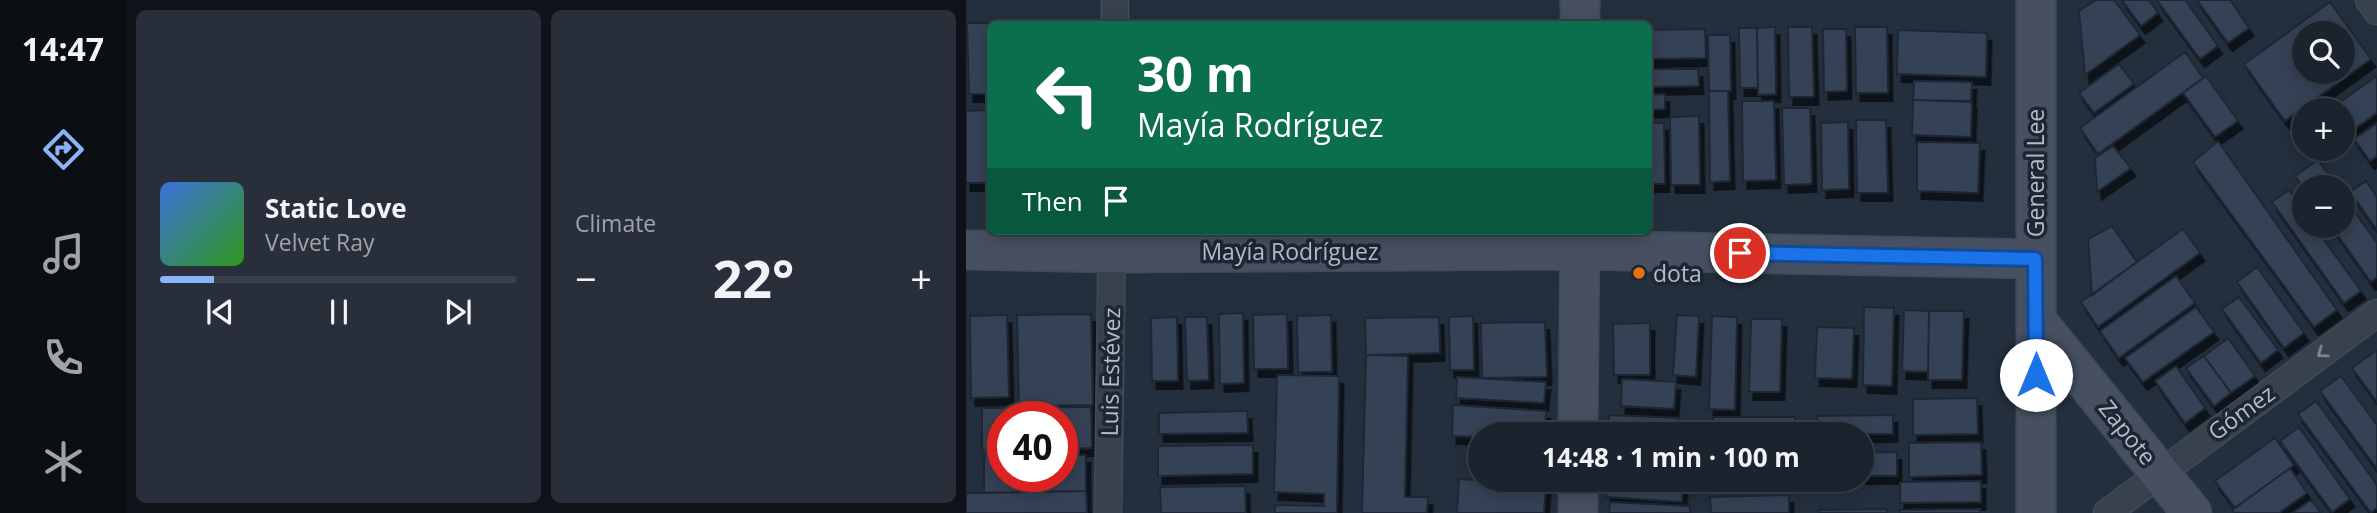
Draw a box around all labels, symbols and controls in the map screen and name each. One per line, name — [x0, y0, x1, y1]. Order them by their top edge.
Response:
map controls — [2292, 21, 2355, 238]
button: search — [2292, 21, 2355, 84]
text: 14:47 — [22, 27, 104, 70]
text: 30 m — [1137, 40, 1254, 106]
icon: left — [1022, 49, 1113, 140]
button: + — [2292, 98, 2355, 161]
text: Mayía Rodríguez — [1137, 103, 1383, 146]
street label: General Lee — [2019, 109, 2051, 237]
icon: directions — [39, 125, 88, 174]
button: − — [2292, 175, 2355, 238]
icon: arrive — [1097, 182, 1135, 220]
text: Then — [1022, 183, 1083, 219]
text: Static Love — [265, 190, 407, 226]
text: Climate — [575, 207, 656, 239]
pin — [1710, 223, 1770, 283]
text: Velvet Ray — [265, 226, 375, 258]
icon: music — [39, 229, 88, 278]
icon: arrive — [1721, 234, 1759, 272]
street label: Mayía Rodríguez — [1201, 235, 1379, 267]
text: 22° — [713, 242, 794, 313]
text: − — [575, 252, 597, 304]
text: + — [910, 252, 932, 304]
place label: dota — [1653, 257, 1702, 289]
marker: dota — [1631, 265, 1647, 281]
icon: previous — [201, 293, 239, 331]
icon: pause — [320, 293, 358, 331]
icon: next — [439, 293, 477, 331]
street label: Luis Estévez — [1093, 307, 1127, 437]
icon: phone — [39, 333, 88, 382]
position arrow — [1999, 338, 2073, 412]
one-way arrow — [2317, 345, 2330, 357]
street label: Gómez — [2201, 377, 2281, 447]
street label: Zapote — [2092, 393, 2164, 471]
speed limit sign: 40 — [987, 401, 1078, 492]
icon: climate — [39, 437, 88, 486]
text: 14:48 · 1 min · 100 m — [1542, 439, 1800, 475]

